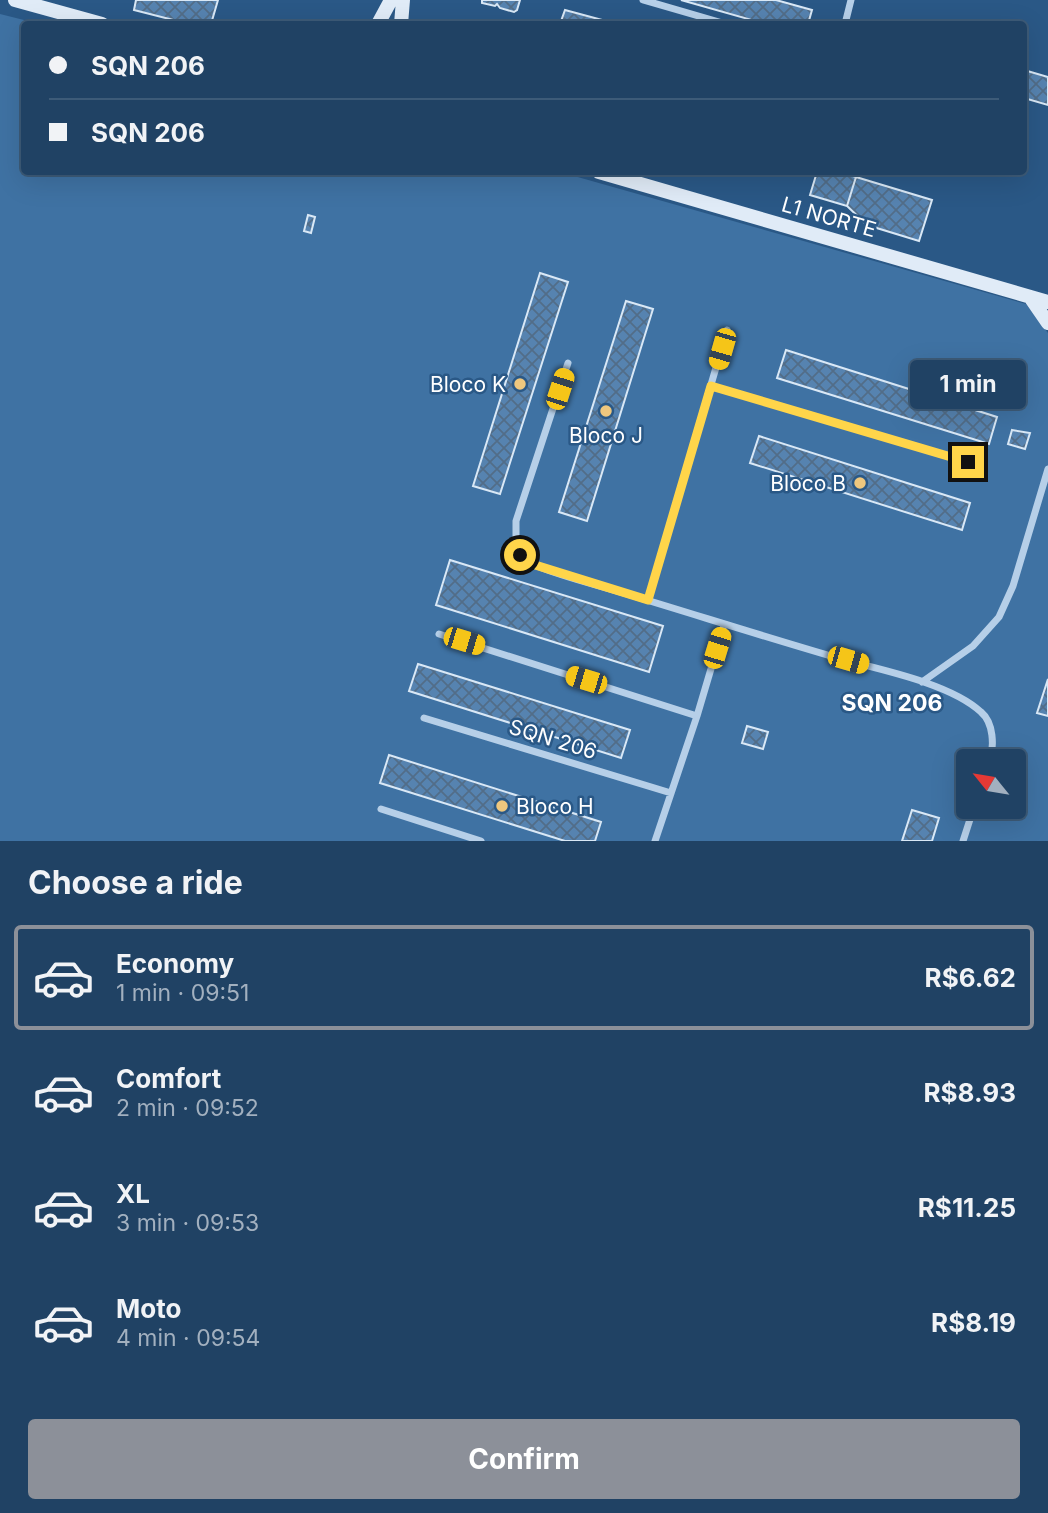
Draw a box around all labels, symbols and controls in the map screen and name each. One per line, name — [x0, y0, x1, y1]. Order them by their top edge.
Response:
text: SQN 206 — [91, 50, 205, 81]
text: SQN 206 — [91, 117, 205, 148]
street label: L1 NORTE — [779, 192, 879, 242]
car — [707, 326, 738, 372]
callout: 1 min — [910, 360, 1026, 410]
car — [544, 366, 577, 412]
text: 1 min — [940, 370, 996, 398]
place label: Bloco K — [430, 372, 506, 397]
marker: Bloco K — [512, 376, 528, 392]
marker: Bloco J — [598, 403, 614, 419]
place label: Bloco J — [569, 423, 643, 448]
route end — [952, 446, 984, 478]
place label: Bloco B — [770, 471, 846, 496]
marker: Bloco B — [852, 475, 868, 491]
route start — [504, 539, 536, 571]
car — [441, 625, 488, 657]
car — [701, 625, 734, 671]
car — [825, 644, 872, 676]
car — [563, 664, 610, 696]
district label: SQN 206 — [842, 689, 942, 717]
street label: SQN 206 — [506, 714, 600, 764]
north arrow — [956, 749, 1026, 819]
map controls — [956, 749, 1026, 819]
place label: Bloco H — [516, 794, 594, 819]
marker: Bloco H — [494, 798, 510, 814]
text: Choose a ride — [28, 863, 243, 902]
icon: car — [32, 946, 95, 1009]
text: Economy — [116, 948, 234, 979]
text: R$6.62 — [925, 962, 1016, 993]
text: 1 min · 09:51 — [116, 979, 249, 1007]
icon: car — [32, 1061, 95, 1124]
text: Comfort — [116, 1063, 221, 1094]
text: R$8.93 — [924, 1077, 1016, 1108]
text: 2 min · 09:52 — [116, 1094, 259, 1122]
icon: car — [32, 1176, 95, 1239]
text: XL — [116, 1178, 150, 1209]
text: R$11.25 — [918, 1192, 1016, 1223]
text: 3 min · 09:53 — [116, 1209, 259, 1237]
icon: car — [32, 1291, 95, 1354]
text: Moto — [116, 1293, 181, 1324]
text: R$8.19 — [931, 1307, 1016, 1338]
text: 4 min · 09:54 — [116, 1324, 260, 1352]
button: Confirm — [28, 1419, 1020, 1499]

